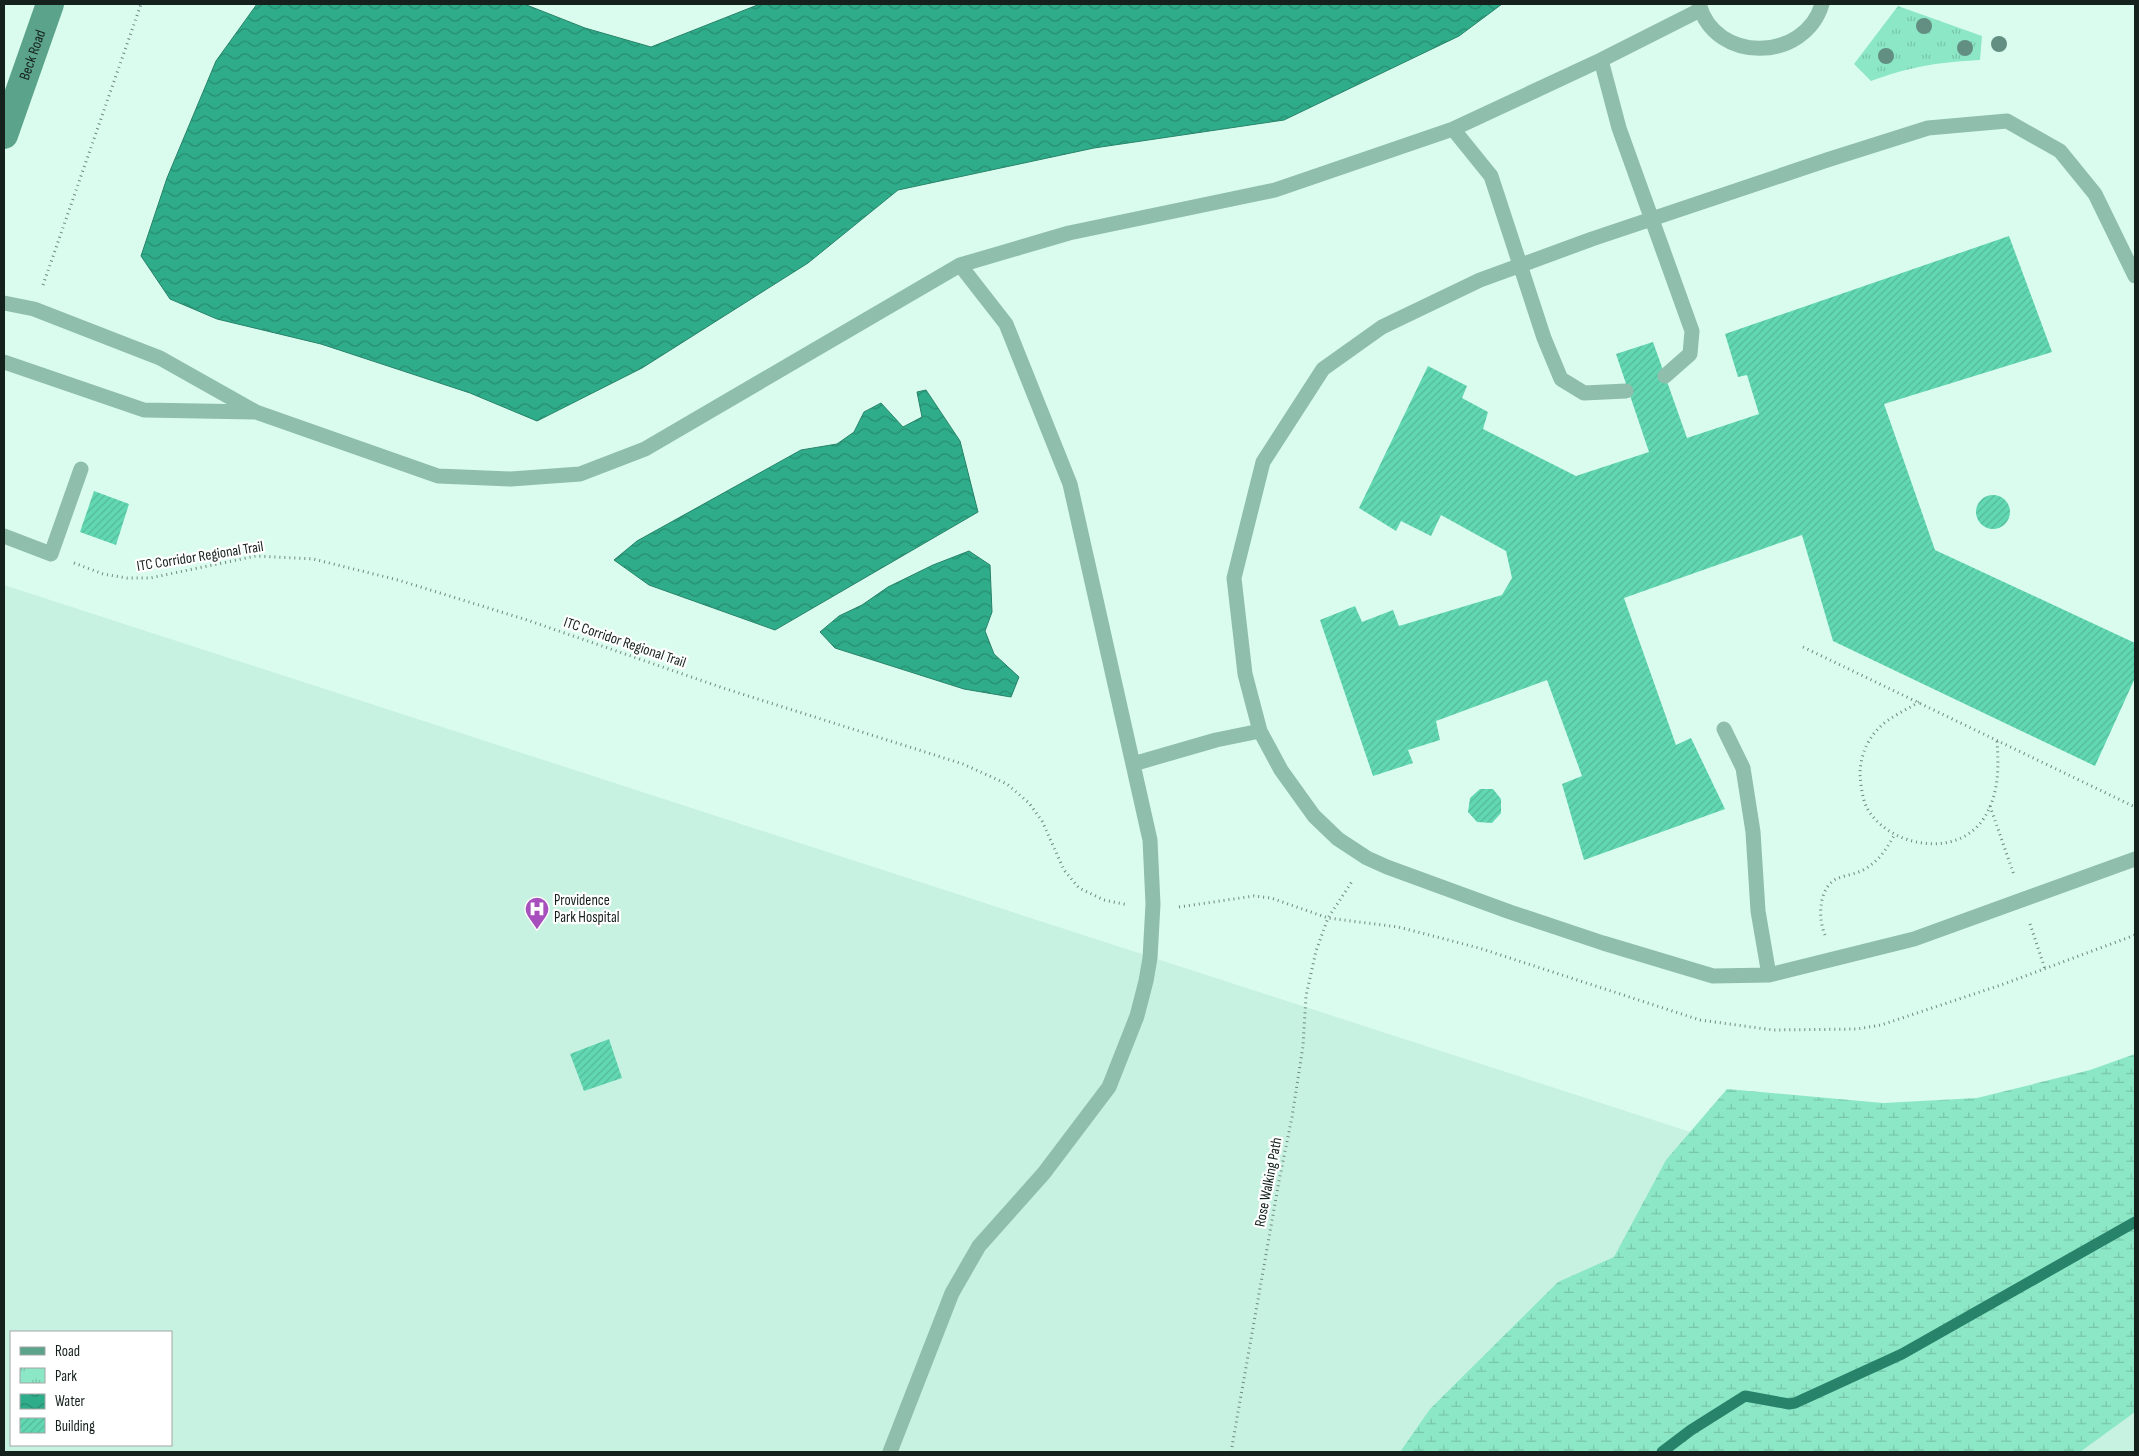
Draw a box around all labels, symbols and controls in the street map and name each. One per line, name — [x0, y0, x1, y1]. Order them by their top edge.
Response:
street label: Beck Road — [15, 27, 50, 83]
street label: ITC Corridor Regional Trail — [135, 537, 265, 576]
street label: ITC Corridor Regional Trail — [561, 613, 688, 672]
place label: Providence Park Hospital — [554, 891, 620, 927]
hospital icon: Providence Park Hospital — [524, 896, 550, 930]
street label: Rose Walking Path — [1250, 1136, 1286, 1229]
legend — [10, 1331, 172, 1446]
text: Road — [55, 1342, 80, 1361]
text: Park — [55, 1367, 77, 1386]
text: Water — [55, 1392, 86, 1411]
text: Building — [55, 1417, 95, 1436]

